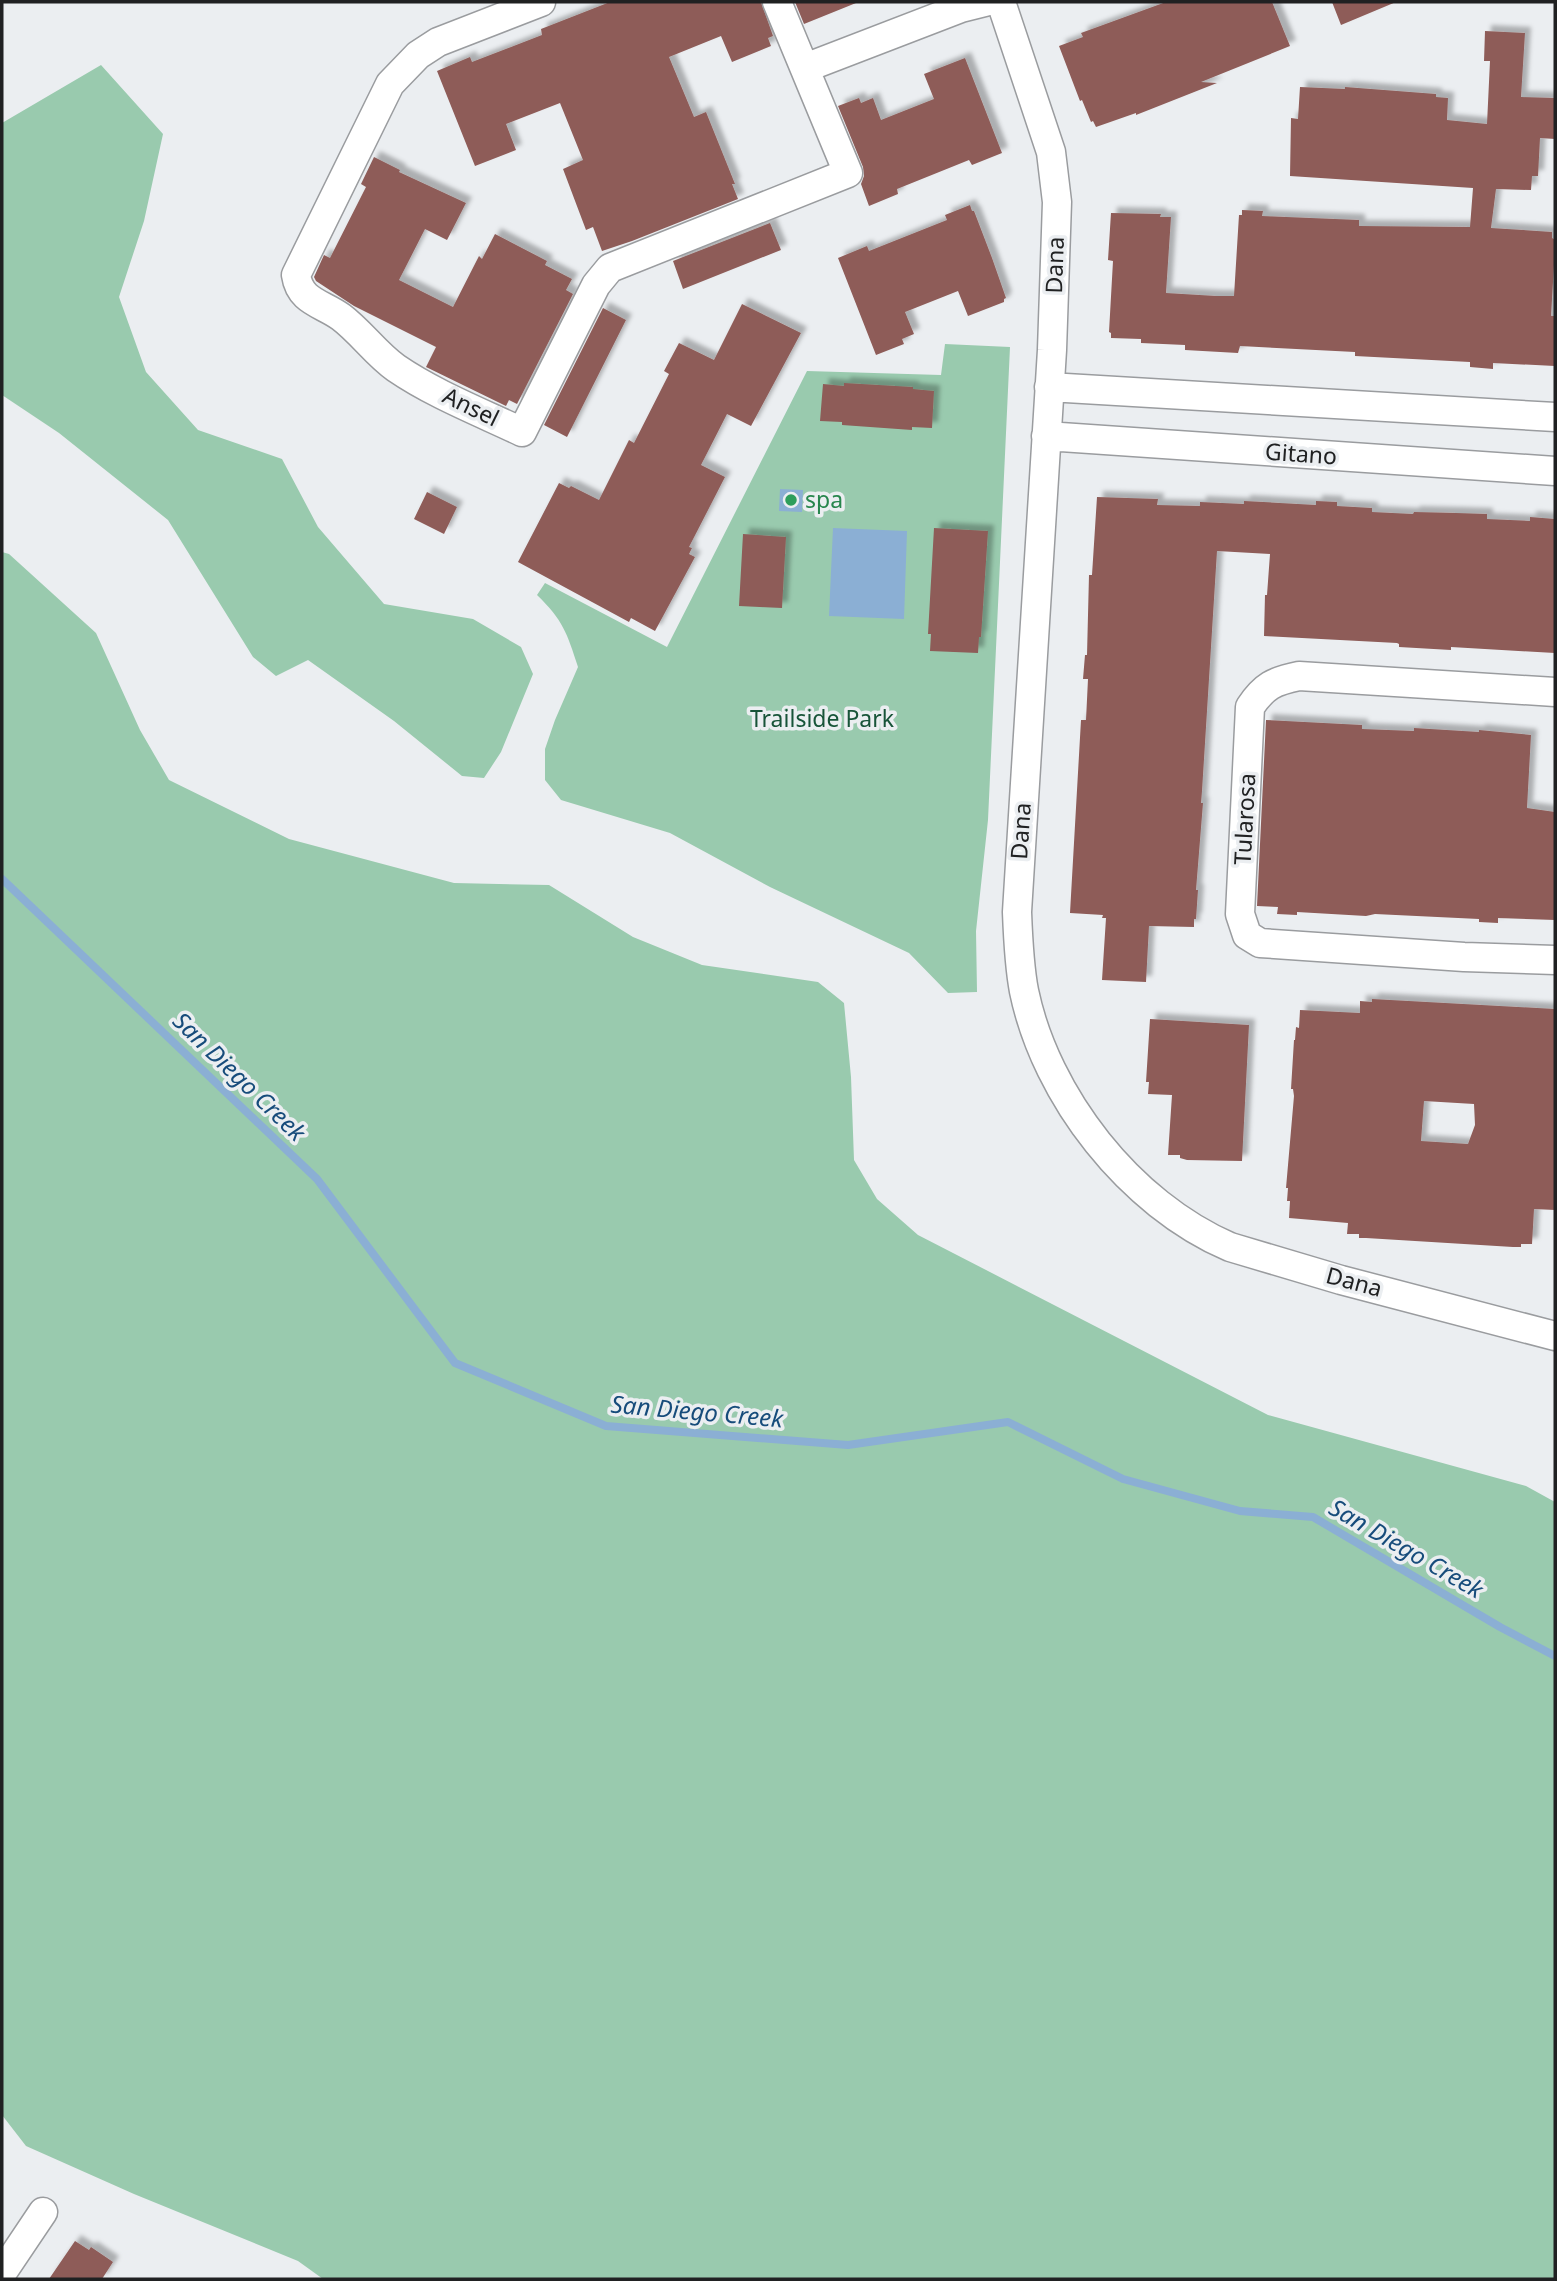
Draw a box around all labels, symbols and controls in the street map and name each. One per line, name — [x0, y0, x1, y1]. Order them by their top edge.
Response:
street label: Dana — [1037, 236, 1071, 294]
street label: Ansel — [438, 379, 505, 433]
street label: Gitano — [1264, 435, 1338, 471]
place label: spa — [805, 483, 843, 515]
marker: spa — [783, 492, 799, 508]
park label: Trailside Park — [750, 702, 895, 734]
street label: Tularosa — [1226, 772, 1262, 866]
street label: Dana — [1002, 801, 1038, 860]
water label: San Diego Creek — [166, 1004, 314, 1149]
street label: Dana — [1323, 1258, 1386, 1304]
water label: San Diego Creek — [610, 1387, 786, 1435]
water label: San Diego Creek — [1324, 1490, 1491, 1606]

